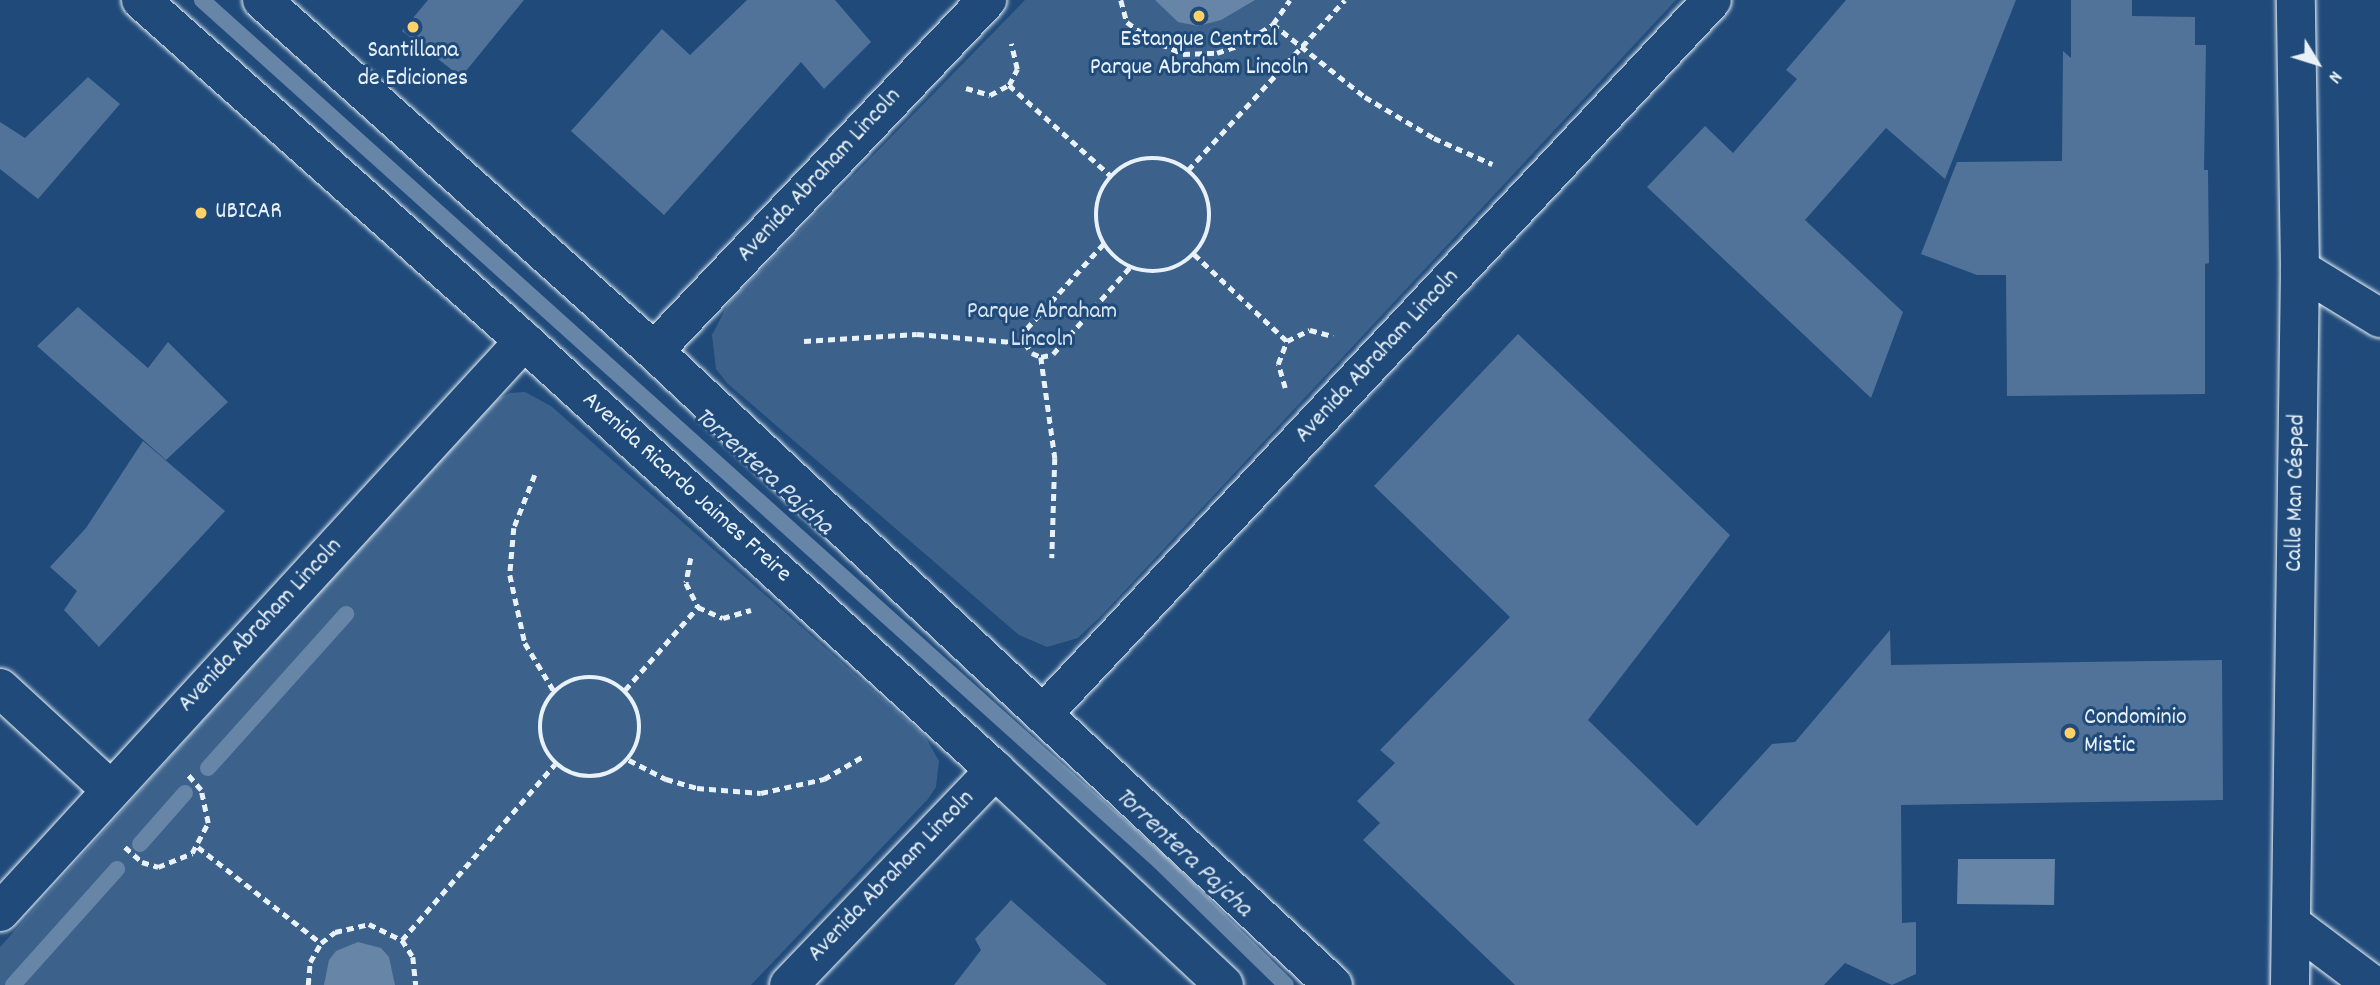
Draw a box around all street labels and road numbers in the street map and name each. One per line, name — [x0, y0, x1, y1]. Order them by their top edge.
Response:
street label: Avenida Abraham Lincoln — [732, 83, 908, 269]
street label: Avenida Abraham Lincoln — [1290, 264, 1466, 450]
street label: Avenida Ricardo Jaimes Freire — [575, 386, 797, 590]
street label: Calle Man Césped — [2281, 414, 2313, 572]
street label: Avenida Abraham Lincoln — [173, 533, 349, 719]
street label: Avenida Abraham Lincoln — [803, 785, 981, 969]

